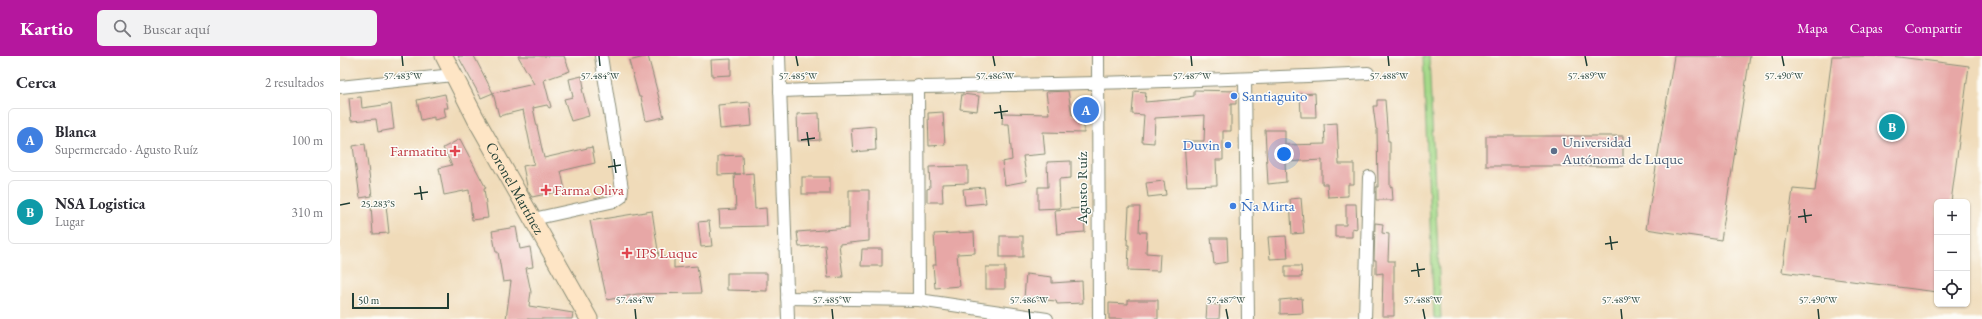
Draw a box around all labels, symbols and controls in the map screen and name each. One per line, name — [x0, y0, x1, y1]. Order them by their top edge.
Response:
search box — [97, 10, 377, 46]
text: Kartio — [20, 16, 73, 41]
icon: search — [111, 17, 133, 39]
text: Buscar aquí — [143, 19, 210, 38]
text: Mapa — [1797, 19, 1828, 37]
text: Capas — [1850, 19, 1882, 37]
text: Compartir — [1904, 19, 1962, 37]
text: 57.483°W — [384, 69, 423, 82]
text: 57.484°W — [581, 69, 620, 82]
text: 57.485°W — [779, 69, 818, 82]
text: 57.486°W — [976, 69, 1015, 82]
text: 57.487°W — [1173, 69, 1212, 82]
text: 57.488°W — [1370, 69, 1409, 82]
text: 57.489°W — [1568, 69, 1607, 82]
text: 57.490°W — [1765, 69, 1804, 82]
text: Cerca — [16, 71, 56, 93]
text: 2 resultados — [265, 74, 324, 91]
place label: Santiaguito — [1242, 86, 1308, 105]
marker: Santiaguito — [1229, 91, 1239, 101]
pin: A — [1073, 95, 1099, 125]
pin: B — [1879, 112, 1905, 142]
text: Blanca — [55, 122, 96, 141]
text: A — [25, 132, 35, 149]
text: 100 m — [292, 132, 323, 149]
place label: Universidad Autónoma de Luque — [1561, 132, 1683, 168]
place label: Duvin — [1183, 135, 1220, 154]
street label: Coronel Martínez — [482, 138, 549, 238]
marker: Duvin — [1223, 140, 1233, 150]
text: Supermercado · Agusto Ruíz — [55, 141, 198, 158]
place label: Farmatitu — [390, 141, 447, 160]
your location — [1274, 144, 1294, 164]
marker: Farmatitu — [450, 146, 460, 156]
marker: Universidad Autónoma de Luque — [1549, 146, 1559, 156]
street label: Agusto Ruíz — [1072, 151, 1091, 225]
place label: Farma Oliva — [554, 180, 624, 199]
marker: Farma Oliva — [541, 185, 551, 195]
text: NSA Logistica — [55, 194, 145, 213]
place label: Ña Mirta — [1241, 196, 1295, 215]
text: 25.283°S — [361, 197, 395, 210]
map controls — [1934, 199, 1970, 307]
button: + — [1934, 199, 1970, 235]
marker: Ña Mirta — [1228, 201, 1238, 211]
text: B — [26, 204, 34, 221]
text: 310 m — [292, 204, 323, 221]
text: Lugar — [55, 213, 85, 230]
button: − — [1934, 235, 1970, 271]
place label: IPS Luque — [636, 243, 698, 262]
marker: IPS Luque — [621, 247, 633, 259]
button: locate — [1934, 271, 1970, 307]
scale bar — [352, 291, 449, 310]
text: 50 m — [358, 293, 379, 307]
text: 57.484°W — [616, 293, 655, 306]
text: 57.485°W — [813, 293, 852, 306]
text: 57.486°W — [1010, 293, 1049, 306]
text: 57.487°W — [1207, 293, 1246, 306]
text: 57.488°W — [1404, 293, 1443, 306]
text: 57.489°W — [1602, 293, 1641, 306]
text: 57.490°W — [1799, 293, 1838, 306]

